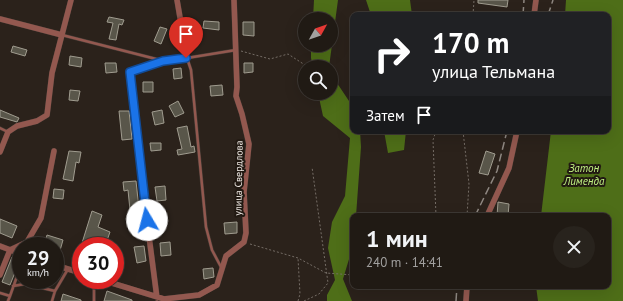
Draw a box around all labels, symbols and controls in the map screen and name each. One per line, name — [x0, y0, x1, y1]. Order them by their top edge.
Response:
north arrow — [298, 12, 338, 52]
map controls — [298, 12, 338, 100]
pin — [169, 17, 203, 58]
icon: arrive — [175, 23, 197, 45]
text: 170 m — [432, 24, 509, 61]
icon: right — [366, 28, 418, 80]
button: search — [298, 60, 338, 100]
text: улица Тельмана — [432, 60, 555, 83]
icon: arrive — [413, 104, 435, 126]
text: Затем — [366, 106, 405, 125]
street label: улица Свердлова — [231, 140, 246, 216]
water label: Затон Лименда — [563, 161, 605, 188]
position arrow — [126, 199, 168, 241]
text: 1 мин — [366, 223, 428, 254]
button: close — [553, 226, 595, 268]
speed limit sign: 30 — [72, 237, 124, 289]
text: 29 — [27, 245, 49, 271]
text: 240 m · 14:41 — [366, 254, 443, 271]
text: km/h — [27, 266, 49, 279]

